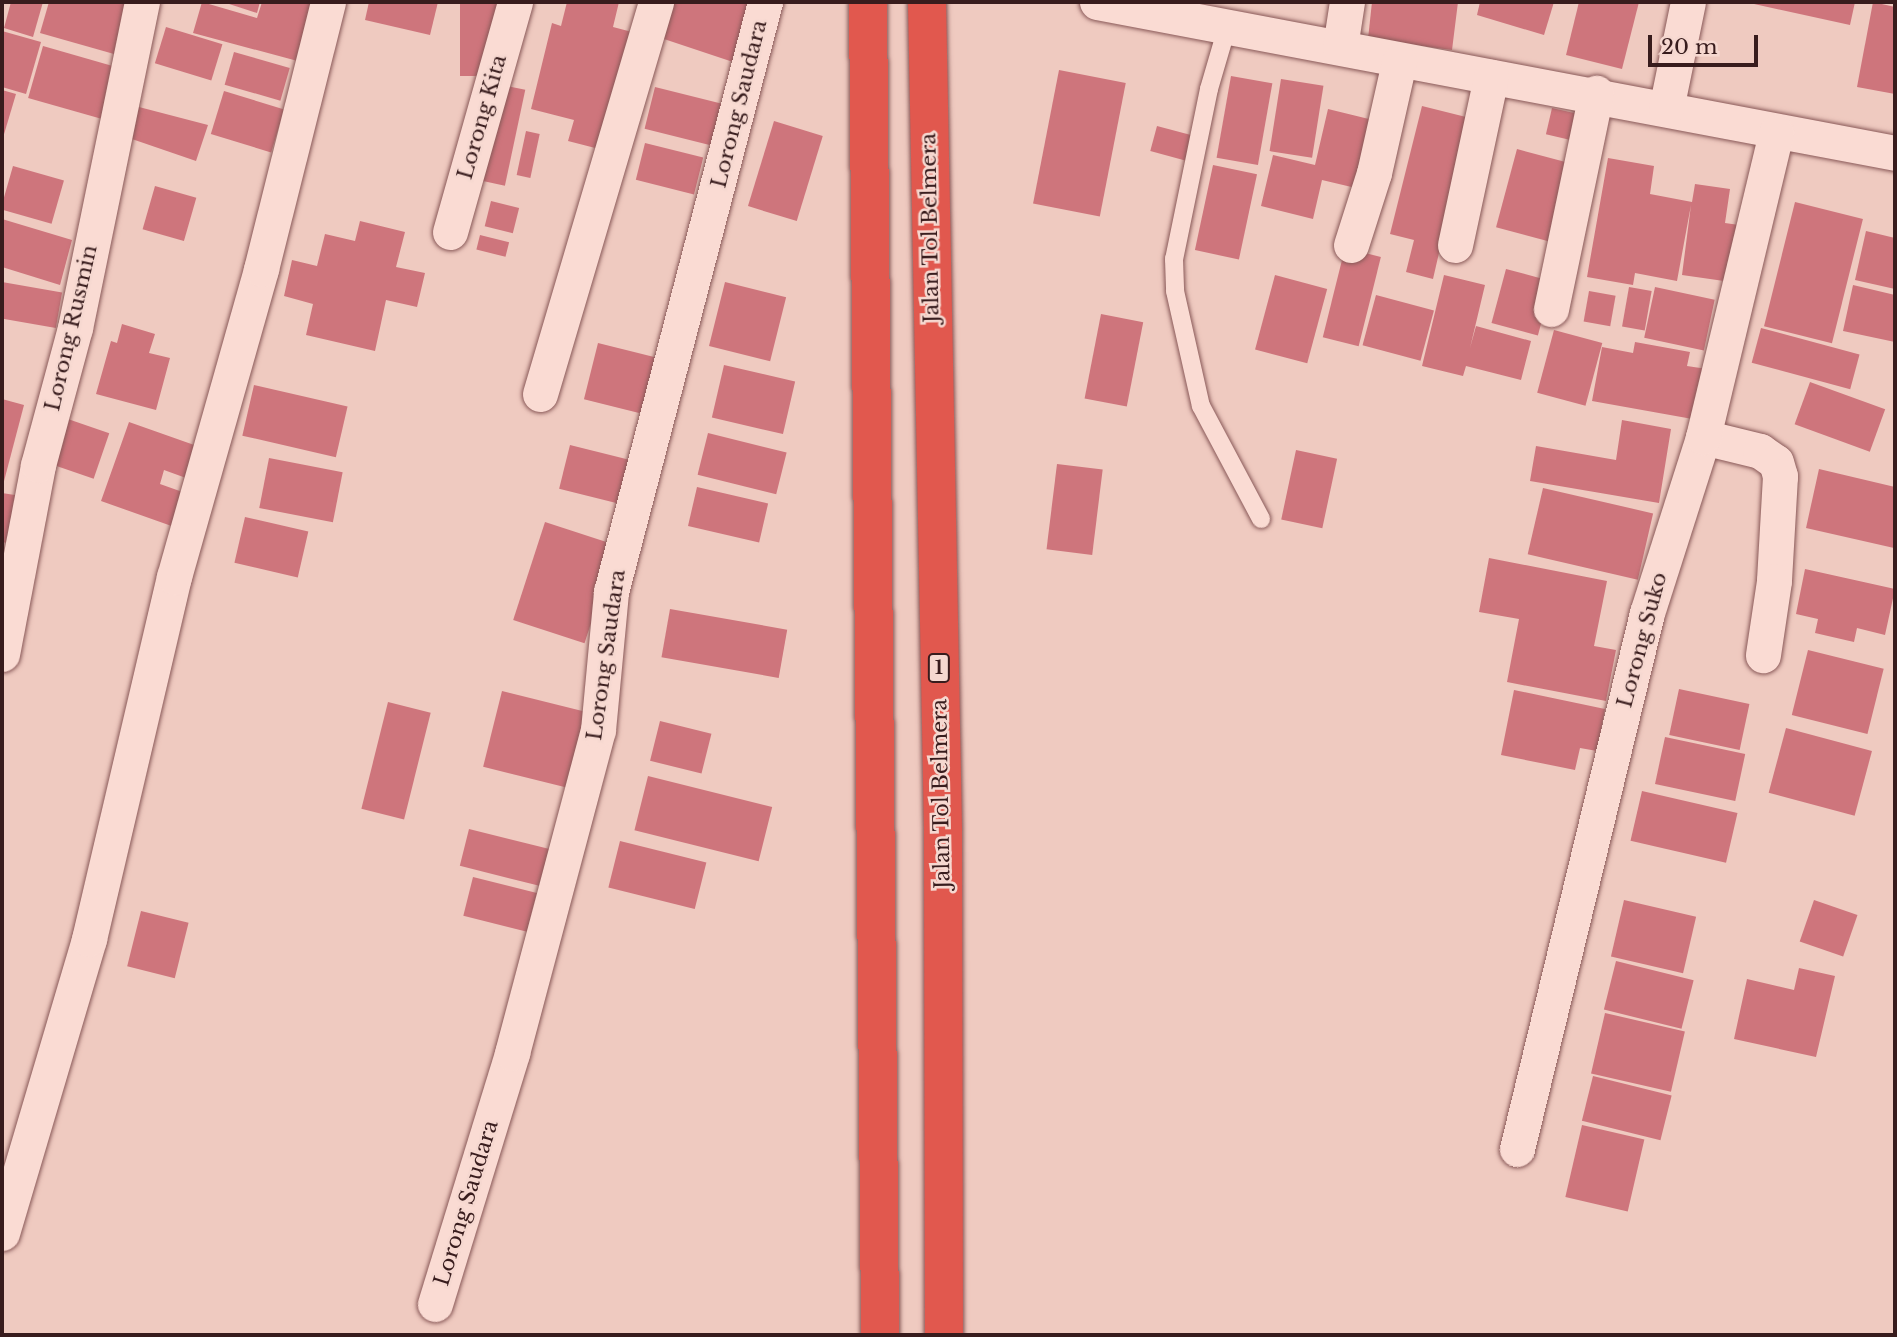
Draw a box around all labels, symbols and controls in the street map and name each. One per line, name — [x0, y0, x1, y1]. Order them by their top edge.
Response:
street label: Lorong Saudara — [706, 17, 772, 191]
scale bar — [1652, 21, 1762, 65]
text: 20 m — [1661, 34, 1718, 60]
street label: Lorong Kita — [452, 52, 512, 182]
street label: Jalan Tol Belmera — [916, 133, 944, 323]
street label: Lorong Rusmin — [40, 242, 102, 414]
street label: Lorong Saudara — [582, 568, 630, 742]
street label: Lorong Suko — [1612, 570, 1672, 710]
road number: 1 — [927, 652, 951, 684]
street label: Jalan Tol Belmera — [927, 699, 955, 889]
street label: Lorong Saudara — [429, 1117, 503, 1289]

